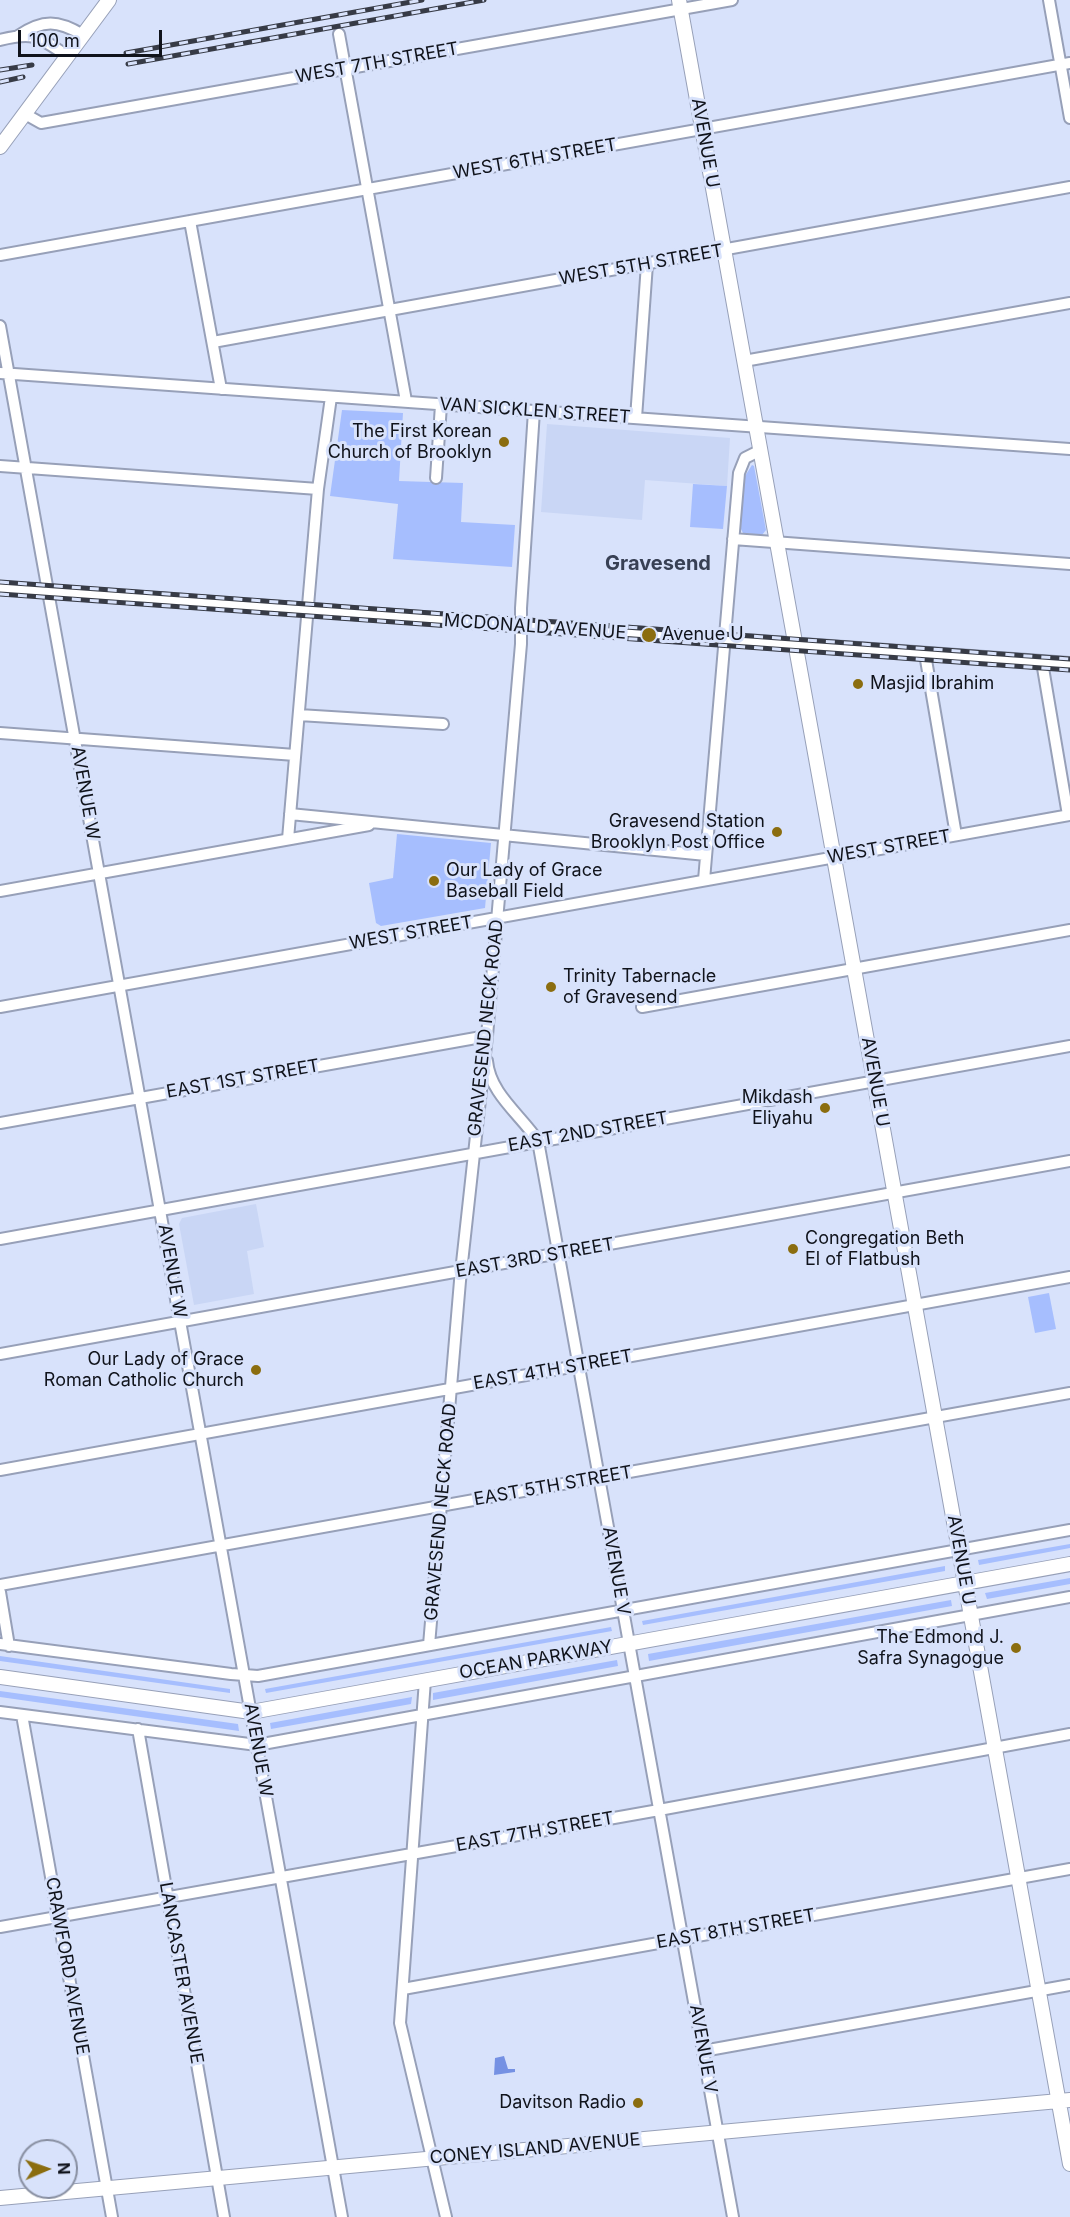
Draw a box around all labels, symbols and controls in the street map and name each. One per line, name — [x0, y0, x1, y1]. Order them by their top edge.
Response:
scale bar — [21, 18, 165, 56]
text: 100 m — [29, 30, 80, 51]
street label: WEST 7TH STREET — [294, 38, 460, 88]
street label: AVENUE U — [686, 96, 724, 190]
street label: WEST 6TH STREET — [451, 134, 619, 184]
street label: WEST 5TH STREET — [557, 240, 725, 290]
street label: VAN SICKLEN STREET — [439, 394, 631, 428]
place label: The First Korean Church of Brooklyn — [328, 421, 492, 464]
marker: The First Korean Church of Brooklyn — [497, 435, 511, 449]
district label: Gravesend — [605, 552, 711, 576]
street label: MCDONALD AVENUE — [443, 610, 627, 644]
place label: Avenue U — [662, 624, 744, 646]
marker: Avenue U — [640, 626, 658, 644]
place label: Masjid Ibrahim — [870, 673, 994, 695]
marker: Masjid Ibrahim — [851, 677, 865, 691]
street label: AVENUE W — [66, 744, 104, 842]
place label: Gravesend Station Brooklyn Post Office — [591, 811, 765, 854]
marker: Gravesend Station Brooklyn Post Office — [770, 825, 784, 839]
street label: WEST STREET — [826, 826, 952, 868]
place label: Our Lady of Grace Baseball Field — [446, 860, 602, 902]
marker: Our Lady of Grace Baseball Field — [427, 874, 441, 888]
street label: WEST STREET — [348, 912, 474, 954]
street label: GRAVESEND NECK ROAD — [464, 918, 508, 1138]
place label: Trinity Tabernacle of Gravesend — [563, 966, 716, 1008]
marker: Trinity Tabernacle of Gravesend — [544, 980, 558, 994]
street label: AVENUE U — [856, 1035, 894, 1129]
street label: EAST 1ST STREET — [165, 1055, 321, 1103]
place label: Mikdash Eliyahu — [742, 1087, 813, 1130]
marker: Mikdash Eliyahu — [818, 1101, 832, 1115]
street label: EAST 2ND STREET — [506, 1107, 670, 1157]
street label: AVENUE W — [153, 1222, 191, 1320]
place label: Congregation Beth El of Flatbush — [805, 1228, 964, 1270]
street label: EAST 3RD STREET — [454, 1233, 616, 1283]
marker: Congregation Beth El of Flatbush — [786, 1242, 800, 1256]
street label: EAST 4TH STREET — [472, 1345, 634, 1395]
place label: Our Lady of Grace Roman Catholic Church — [44, 1349, 244, 1392]
marker: Our Lady of Grace Roman Catholic Church — [249, 1363, 263, 1377]
street label: GRAVESEND NECK ROAD — [421, 1402, 461, 1622]
street label: EAST 5TH STREET — [472, 1461, 634, 1511]
street label: AVENUE U — [942, 1513, 980, 1607]
street label: AVENUE V — [598, 1525, 634, 1617]
place label: The Edmond J. Safra Synagogue — [857, 1627, 1004, 1670]
street label: OCEAN PARKWAY — [458, 1636, 614, 1684]
marker: The Edmond J. Safra Synagogue — [1009, 1641, 1023, 1655]
street label: AVENUE W — [239, 1701, 277, 1799]
street label: EAST 7TH STREET — [454, 1807, 616, 1857]
street label: CRAWFORD AVENUE — [41, 1875, 93, 2057]
street label: LANCASTER AVENUE — [154, 1880, 208, 2066]
street label: EAST 8TH STREET — [655, 1904, 817, 1954]
street label: AVENUE V — [685, 2003, 721, 2095]
place label: Davitson Radio — [499, 2092, 626, 2114]
marker: Davitson Radio — [631, 2096, 645, 2110]
street label: CONEY ISLAND AVENUE — [429, 2129, 641, 2169]
north arrow — [18, 2139, 78, 2199]
text: N — [54, 2162, 74, 2175]

